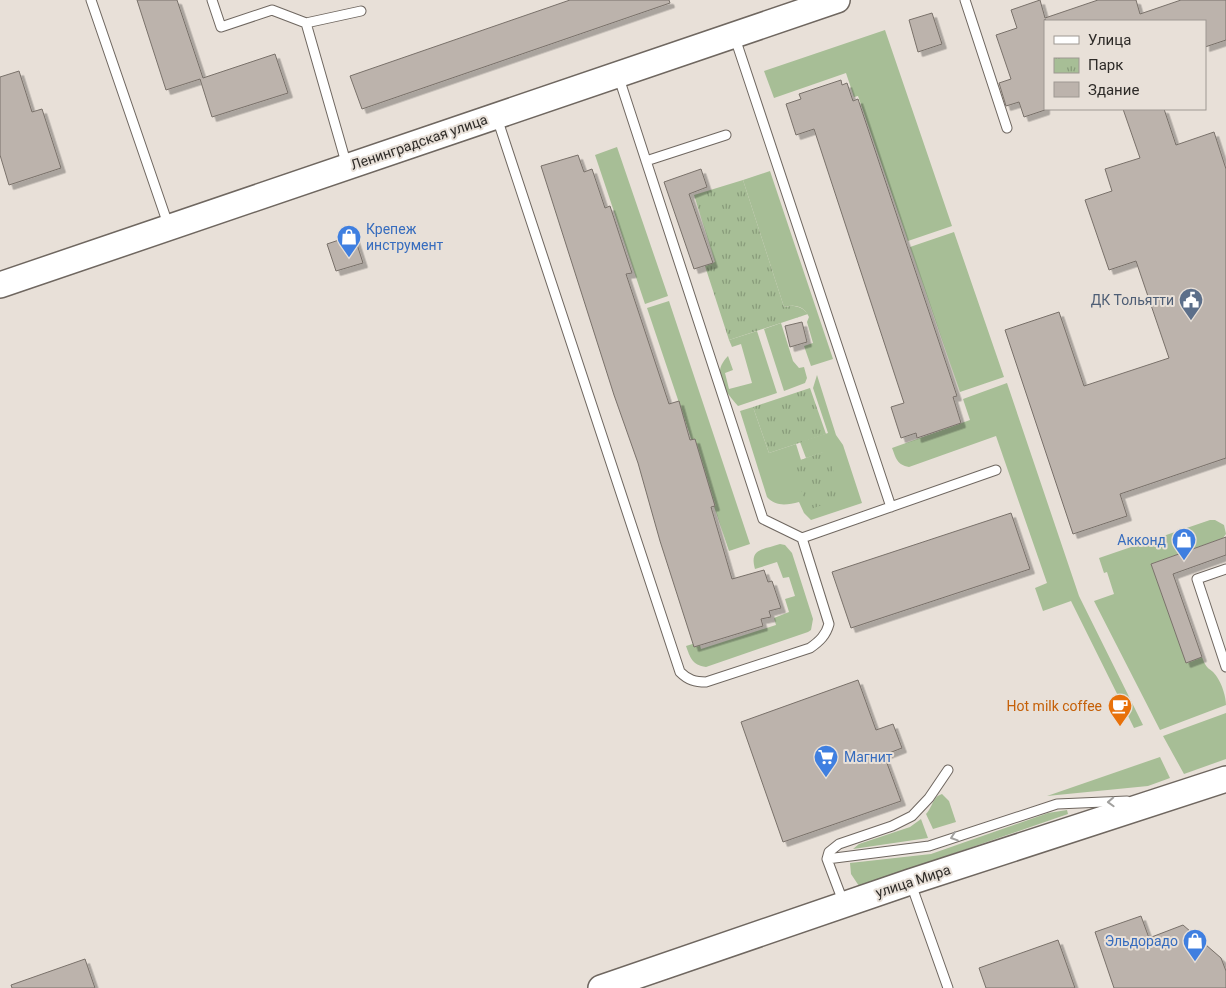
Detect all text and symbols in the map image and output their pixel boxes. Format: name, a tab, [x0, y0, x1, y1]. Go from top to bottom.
legend	[1044, 20, 1206, 110]
text: Улица	[1088, 31, 1131, 49]
text: Парк	[1088, 56, 1123, 74]
text: Здание	[1088, 81, 1139, 99]
street label: Ленинградская улица	[349, 111, 489, 173]
place label: Крепеж инструмент	[366, 221, 444, 253]
shop icon: Крепеж инструмент	[336, 224, 362, 258]
public building icon: ДК Тольятти	[1178, 287, 1204, 321]
place label: ДК Тольятти	[1091, 292, 1174, 308]
shop icon: Акконд	[1171, 527, 1197, 561]
place label: Акконд	[1117, 532, 1167, 548]
cafe icon: Hot milk coffee	[1107, 693, 1133, 727]
place label: Hot milk coffee	[1007, 698, 1102, 714]
supermarket icon: Магнит	[813, 744, 839, 778]
place label: Магнит	[844, 749, 893, 765]
one-way arrow	[1107, 796, 1115, 807]
one-way arrow	[951, 832, 959, 842]
street label: улица Мира	[874, 861, 952, 901]
shop icon: Эльдорадо	[1182, 928, 1208, 962]
place label: Эльдорадо	[1105, 933, 1178, 949]

